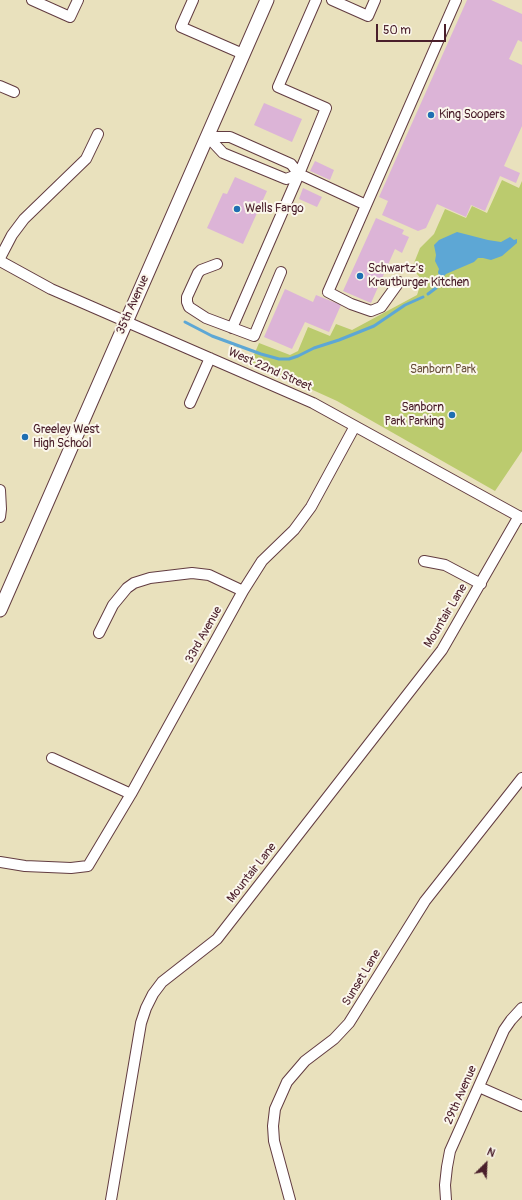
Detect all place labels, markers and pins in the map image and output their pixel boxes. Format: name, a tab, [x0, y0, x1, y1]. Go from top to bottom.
place label: King Soopers	[439, 108, 505, 122]
marker: King Soopers	[426, 110, 436, 120]
place label: Wells Fargo	[245, 202, 304, 216]
marker: Wells Fargo	[232, 204, 242, 214]
place label: Schwartz's Krautburger Kitchen	[368, 262, 469, 290]
marker: Schwartz's Krautburger Kitchen	[355, 271, 365, 281]
place label: Sanborn Park Parking	[385, 401, 444, 429]
marker: Sanborn Park Parking	[447, 410, 457, 420]
place label: Greeley West High School	[33, 423, 100, 451]
marker: Greeley West High School	[20, 432, 30, 442]

